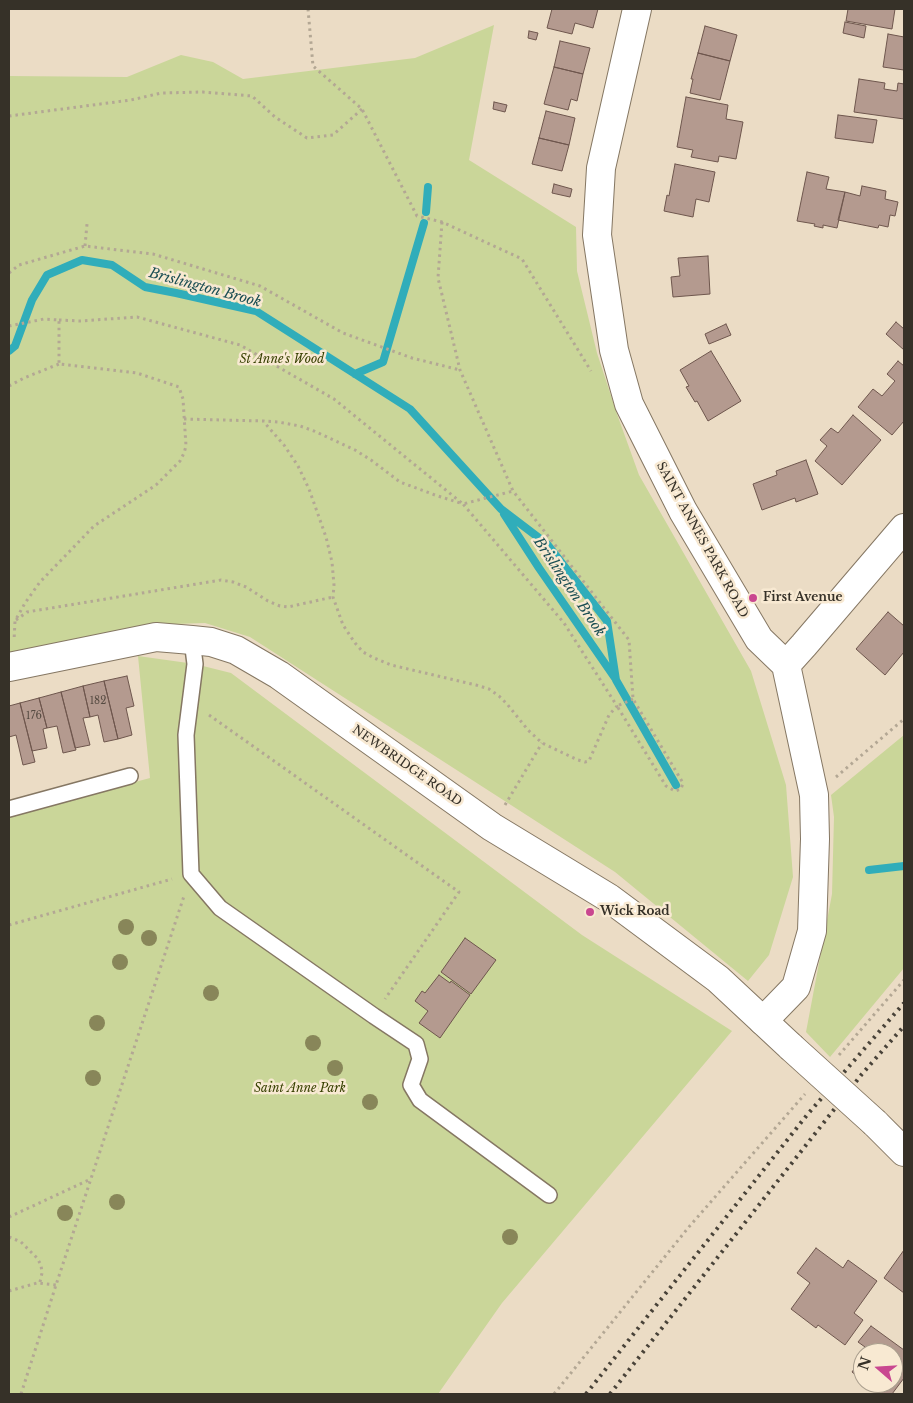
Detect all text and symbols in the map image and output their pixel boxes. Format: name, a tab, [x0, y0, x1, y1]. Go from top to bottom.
water label: Brislington Brook	[147, 265, 263, 311]
park label: St Anne's Wood	[240, 353, 324, 367]
street label: SAINT ANNES PARK ROAD	[653, 460, 751, 620]
water label: Brislington Brook	[530, 534, 608, 640]
place label: First Avenue	[763, 591, 842, 605]
marker: First Avenue	[747, 592, 759, 604]
house number: 182	[90, 695, 106, 707]
house number: 176	[26, 710, 42, 722]
street label: NEWBRIDGE ROAD	[349, 723, 465, 809]
place label: Wick Road	[600, 905, 670, 919]
marker: Wick Road	[584, 906, 596, 918]
park label: Saint Anne Park	[254, 1082, 346, 1096]
north arrow	[853, 1343, 903, 1393]
text: N	[854, 1354, 875, 1373]

